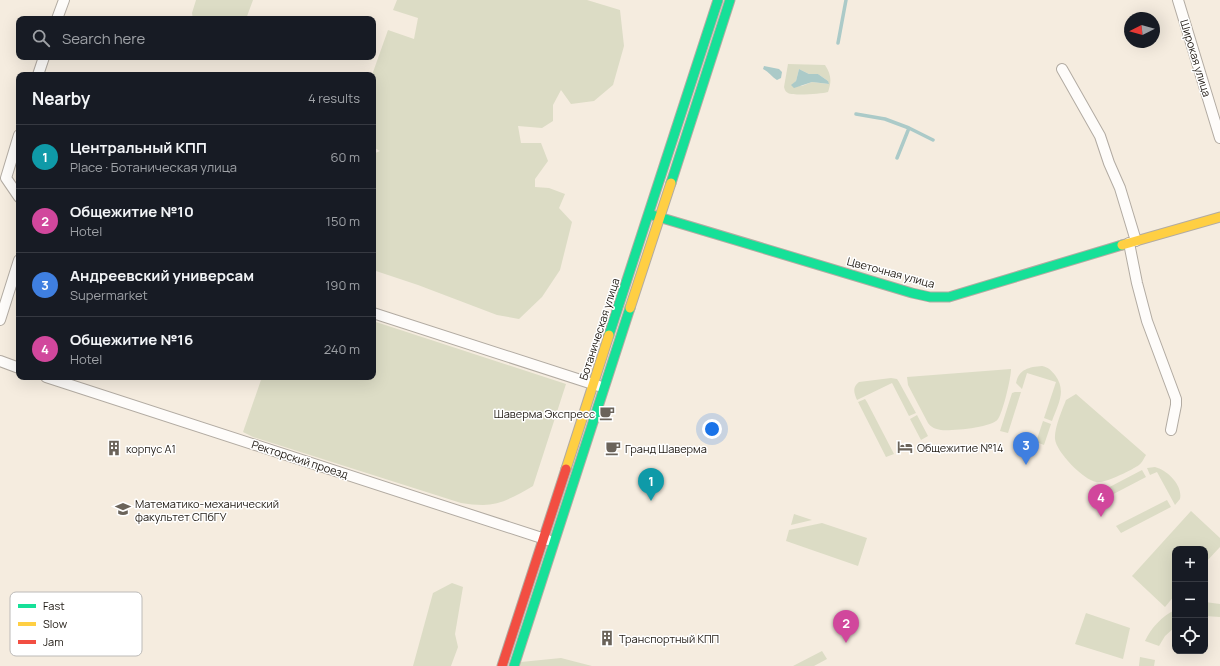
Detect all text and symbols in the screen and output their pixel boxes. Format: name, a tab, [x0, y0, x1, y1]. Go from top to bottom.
north arrow	[1124, 12, 1160, 48]
search box	[16, 16, 376, 60]
street label: Широкая улица	[1177, 17, 1215, 99]
icon: search	[30, 27, 52, 49]
text: Search here	[62, 28, 145, 49]
text: Nearby	[32, 87, 90, 110]
text: 4 results	[308, 89, 360, 107]
text: Центральный КПП	[70, 137, 207, 158]
text: 1	[42, 148, 48, 166]
text: 60 m	[330, 148, 360, 166]
text: Place · Ботаническая улица	[70, 158, 237, 176]
text: Общежитие №10	[70, 201, 194, 222]
text: 2	[41, 212, 49, 230]
text: 150 m	[326, 212, 360, 230]
text: Hotel	[70, 222, 102, 240]
street label: Цветочная улица	[846, 253, 936, 291]
text: Андреевский универсам	[70, 265, 254, 286]
text: 3	[41, 276, 49, 294]
text: 190 m	[325, 276, 360, 294]
street label: Ботаническая улица	[575, 276, 623, 382]
text: Supermarket	[70, 286, 148, 304]
text: Общежитие №16	[70, 329, 193, 350]
text: 4	[41, 340, 49, 358]
text: 240 m	[324, 340, 360, 358]
text: Hotel	[70, 350, 102, 368]
cafe icon: Шаверма Экспресс	[598, 404, 616, 422]
place label: Шаверма Экспресс	[494, 406, 595, 421]
your location	[702, 419, 722, 439]
pin: 3	[1013, 432, 1039, 465]
street label: Ректорский проезд	[250, 436, 351, 482]
hotel icon: Общежитие №14	[896, 438, 914, 456]
building icon: корпус А1	[105, 439, 123, 457]
cafe icon: Гранд Шаверма	[604, 439, 622, 457]
place label: Общежитие №14	[917, 440, 1003, 455]
place label: корпус А1	[126, 441, 176, 456]
place label: Гранд Шаверма	[625, 441, 707, 456]
pin: 1	[638, 468, 664, 501]
pin: 4	[1088, 484, 1114, 517]
place label: Математико-механический факультет СПбГУ	[135, 496, 279, 524]
school or university icon: Математико-механический факультет СПбГУ	[114, 500, 132, 518]
map controls	[1172, 546, 1208, 654]
button: +	[1172, 546, 1208, 582]
button: −	[1172, 582, 1208, 618]
legend	[10, 592, 142, 656]
text: Fast	[43, 598, 65, 613]
pin: 2	[833, 610, 859, 643]
text: Slow	[43, 616, 68, 631]
button: locate	[1172, 618, 1208, 654]
building icon: Транспортный КПП	[598, 629, 616, 647]
place label: Транспортный КПП	[619, 631, 719, 646]
text: Jam	[43, 634, 64, 649]

